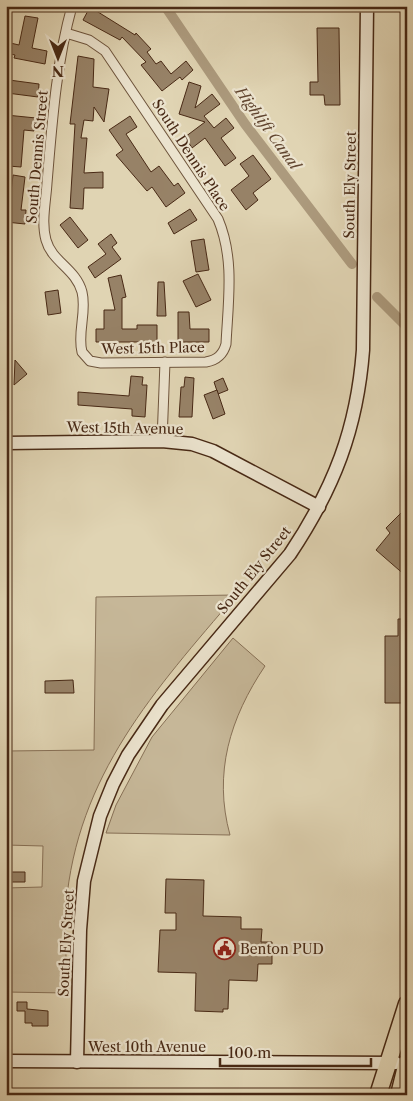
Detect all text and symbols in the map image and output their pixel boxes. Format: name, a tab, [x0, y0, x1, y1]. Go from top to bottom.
north arrow	[32, 32, 82, 82]
text: N	[52, 62, 64, 80]
water label: Highlift Canal	[231, 82, 306, 175]
street label: South Dennis Street	[22, 90, 52, 224]
street label: South Dennis Place	[148, 96, 234, 214]
street label: South Ely Street	[340, 131, 360, 239]
street label: West 15th Place	[100, 338, 205, 358]
street label: West 15th Avenue	[65, 418, 184, 438]
street label: South Ely Street	[213, 523, 295, 617]
street label: South Ely Street	[54, 889, 78, 997]
public building icon: Benton PUD	[212, 937, 236, 961]
place label: Benton PUD	[240, 940, 324, 958]
scale bar	[220, 1036, 372, 1068]
street label: West 10th Avenue	[87, 1038, 206, 1056]
text: 100 m	[228, 1043, 271, 1062]

